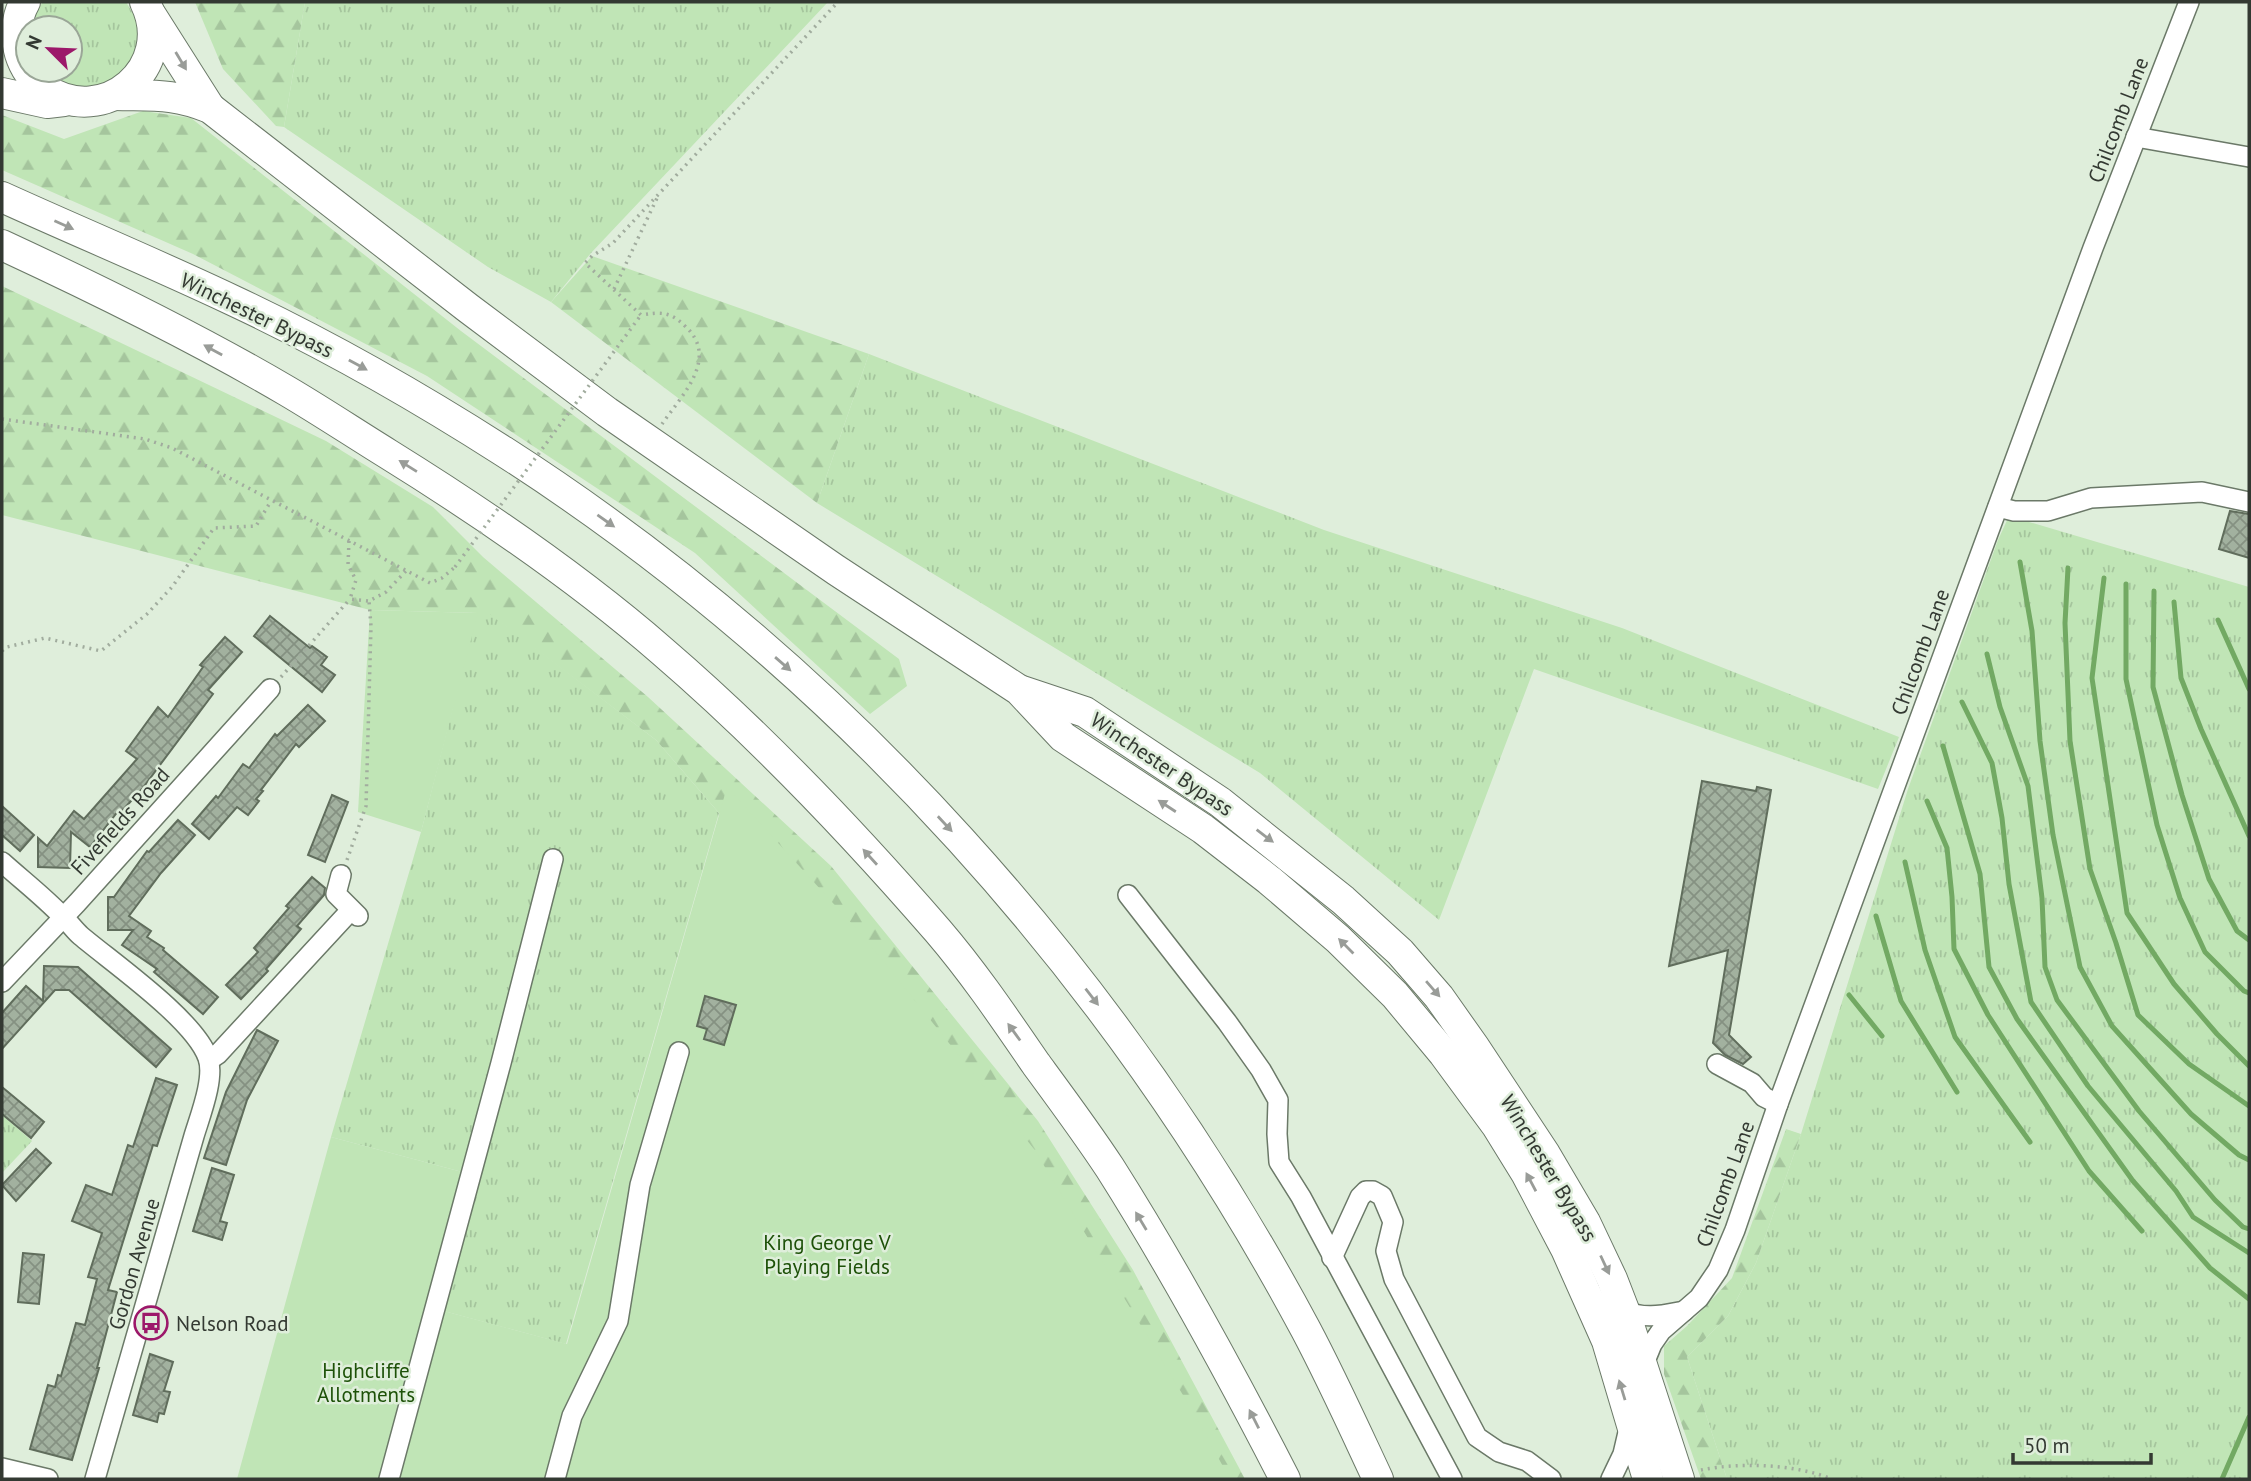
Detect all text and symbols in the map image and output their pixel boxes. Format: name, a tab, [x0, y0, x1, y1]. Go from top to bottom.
north arrow	[14, 14, 84, 84]
text: N	[20, 32, 47, 53]
one-way arrow	[174, 51, 187, 70]
street label: Chilcomb Lane	[2082, 53, 2154, 187]
one-way arrow	[54, 219, 74, 231]
street label: Winchester Bypass	[176, 266, 338, 364]
one-way arrow	[203, 344, 222, 356]
one-way arrow	[348, 359, 367, 371]
one-way arrow	[398, 460, 418, 473]
one-way arrow	[597, 514, 615, 528]
street label: Chilcomb Lane	[1885, 585, 1955, 719]
one-way arrow	[774, 656, 792, 672]
street label: Winchester Bypass	[1085, 706, 1239, 822]
street label: Fivefields Road	[65, 762, 175, 880]
one-way arrow	[1158, 800, 1177, 813]
one-way arrow	[937, 815, 954, 832]
one-way arrow	[1256, 829, 1274, 844]
one-way arrow	[862, 848, 878, 866]
one-way arrow	[1338, 939, 1355, 955]
one-way arrow	[1425, 981, 1440, 998]
one-way arrow	[1084, 988, 1099, 1006]
one-way arrow	[1007, 1023, 1021, 1041]
street label: Winchester Bypass	[1494, 1090, 1604, 1246]
street label: Chilcomb Lane	[1690, 1117, 1760, 1251]
one-way arrow	[1525, 1172, 1537, 1192]
street label: Gordon Avenue	[102, 1195, 166, 1333]
one-way arrow	[1135, 1211, 1148, 1230]
park label: King George V Playing Fields	[763, 1229, 891, 1280]
one-way arrow	[1599, 1255, 1611, 1275]
bus stop icon: Nelson Road	[132, 1304, 170, 1342]
place label: Nelson Road	[176, 1310, 289, 1337]
park label: Highcliffe Allotments	[317, 1357, 415, 1408]
one-way arrow	[1616, 1380, 1626, 1401]
one-way arrow	[1248, 1408, 1260, 1428]
scale bar	[2013, 1422, 2151, 1466]
text: 50 m	[2024, 1432, 2070, 1459]

